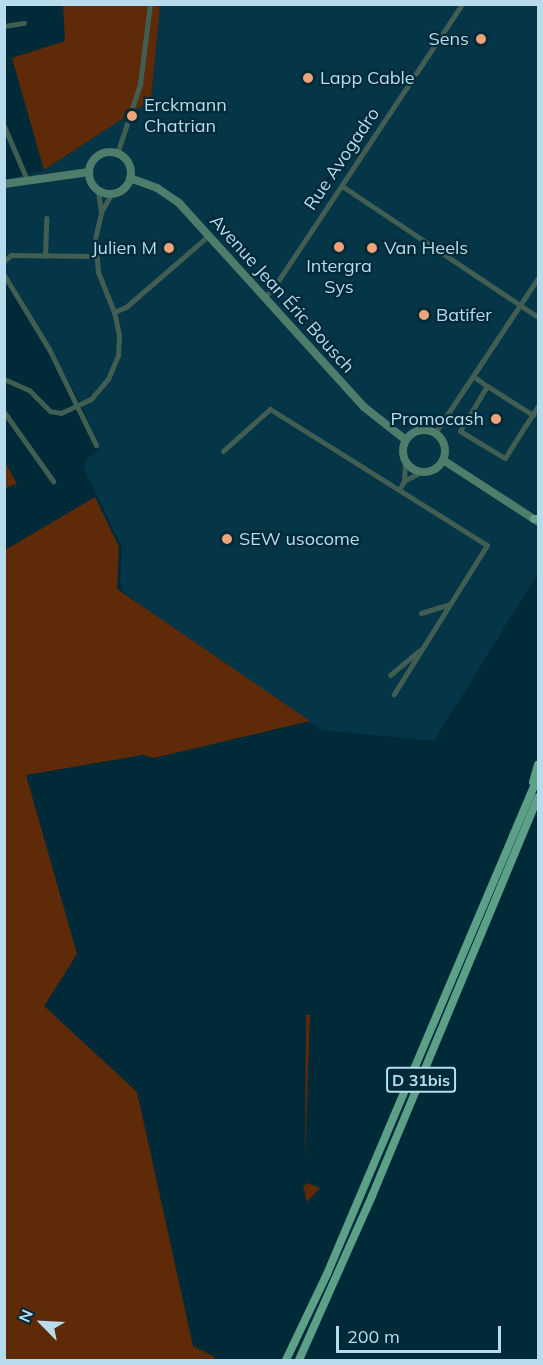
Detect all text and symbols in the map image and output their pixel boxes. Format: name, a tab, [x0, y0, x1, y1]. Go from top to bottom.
place label: Sens	[429, 28, 469, 50]
marker: Sens	[474, 32, 488, 46]
place label: Lapp Cable	[320, 67, 415, 89]
marker: Lapp Cable	[301, 71, 315, 85]
place label: Erckmann Chatrian	[144, 95, 227, 138]
street label: Rue Avogadro	[300, 104, 384, 214]
marker: Erckmann Chatrian	[125, 109, 139, 123]
street label: Avenue Jean Éric Bousch	[205, 210, 359, 378]
place label: Julien M	[92, 237, 157, 259]
place label: Van Heels	[384, 237, 468, 259]
marker: Intergra Sys	[332, 240, 346, 254]
marker: Julien M	[162, 241, 176, 255]
marker: Van Heels	[365, 241, 379, 255]
place label: Intergra Sys	[306, 256, 372, 298]
place label: Batifer	[436, 304, 492, 326]
marker: Batifer	[417, 308, 431, 322]
place label: Promocash	[391, 408, 484, 430]
marker: Promocash	[489, 412, 503, 426]
place label: SEW usocome	[239, 528, 360, 550]
marker: SEW usocome	[220, 532, 234, 546]
road number: D 31bis	[385, 1067, 457, 1093]
north arrow	[12, 1293, 72, 1353]
text: N	[14, 1306, 37, 1325]
scale bar	[339, 1314, 504, 1352]
text: 200 m	[347, 1325, 400, 1348]

